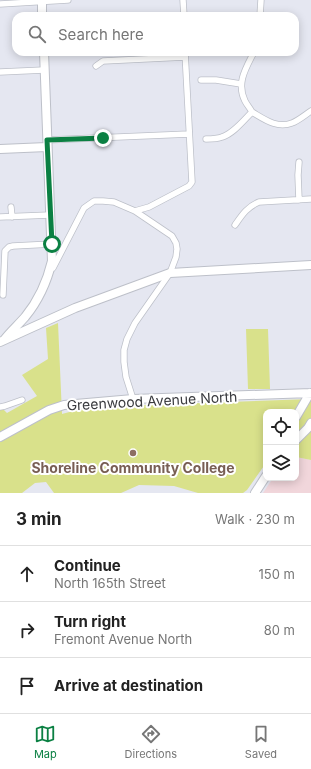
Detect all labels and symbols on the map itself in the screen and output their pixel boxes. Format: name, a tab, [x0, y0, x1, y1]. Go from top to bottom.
route end	[94, 129, 112, 147]
route start	[43, 235, 61, 253]
street label: Greenwood Avenue North	[66, 388, 238, 413]
marker: Shoreline Community College	[128, 448, 138, 458]
place label: Shoreline Community College	[31, 459, 235, 476]

